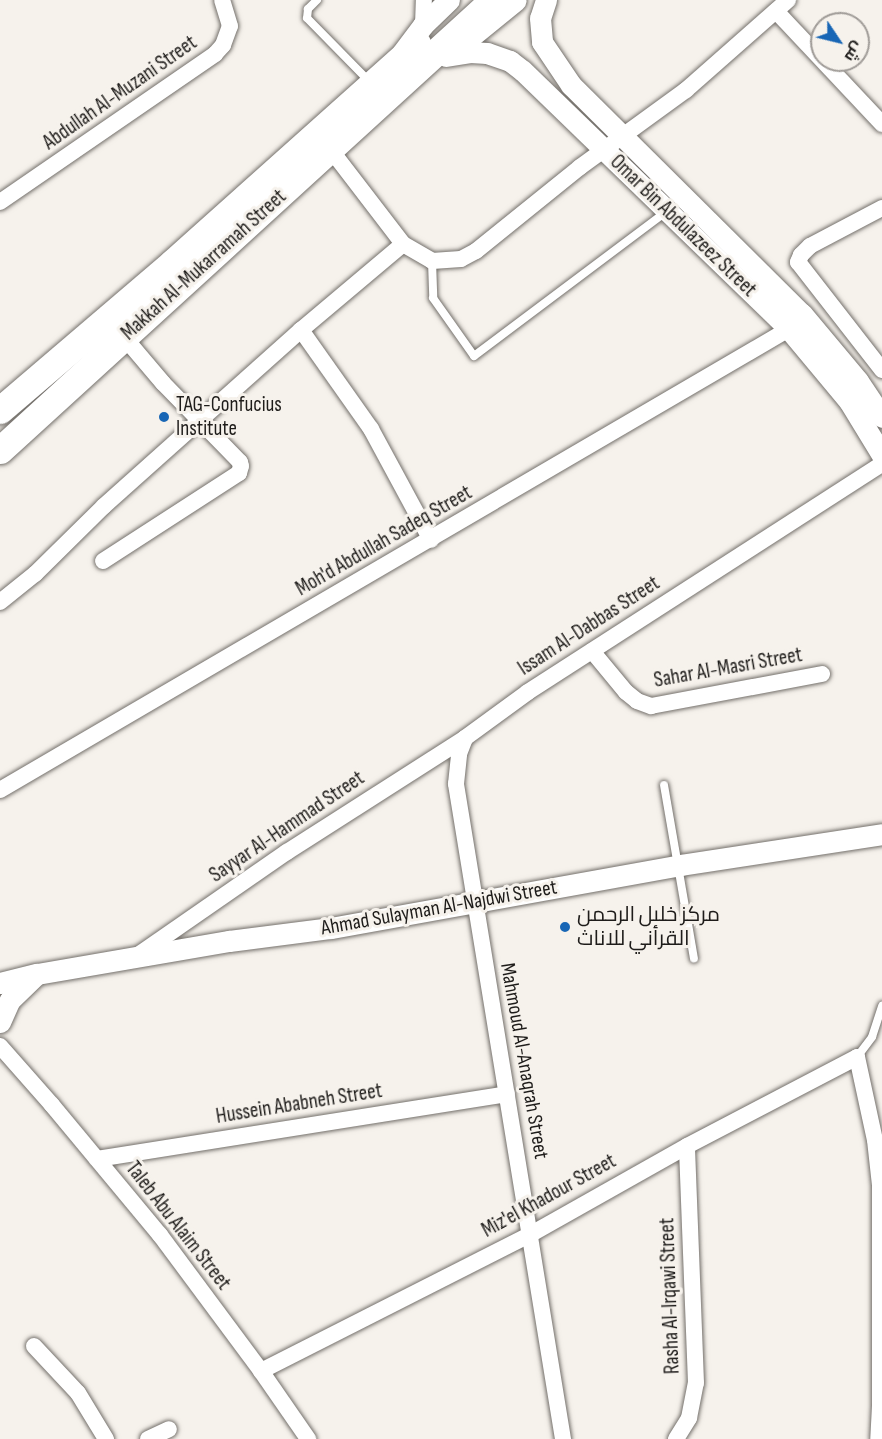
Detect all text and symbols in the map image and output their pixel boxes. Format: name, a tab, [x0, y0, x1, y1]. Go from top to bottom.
north arrow	[810, 12, 870, 72]
street label: Abdullah Al-Muzani Street	[38, 30, 202, 156]
text: ش	[840, 38, 867, 65]
street label: Omar Bin Abdulazeez Street	[605, 150, 761, 302]
street label: Makkah Al-Mukarramah Street	[116, 184, 292, 346]
place label: TAG-Confucius Institute	[176, 392, 282, 442]
marker: TAG-Confucius Institute	[157, 410, 171, 424]
street label: Moh'd Abdullah Sadeq Street	[291, 480, 477, 602]
street label: Issam Al-Dabbas Street	[513, 571, 665, 681]
street label: Sahar Al-Masri Street	[652, 643, 804, 693]
street label: Sayyar Al-Hammad Street	[205, 766, 369, 888]
street label: Ahmad Sulayman Al-Najdwi Street	[319, 875, 559, 941]
place label: مركز خليل الرحمن القرأني للاناث	[577, 902, 720, 952]
marker: مركز خليل الرحمن القرأني للاناث	[558, 920, 572, 934]
street label: Mahmoud Al-Anaqrah Street	[494, 961, 554, 1161]
street label: Hussein Ababneh Street	[214, 1078, 384, 1130]
street label: Miz'el Khadour Street	[478, 1149, 620, 1243]
street label: Taleb Abu Alaim Street	[120, 1157, 236, 1295]
street label: Rasha Al-Irqawi Street	[655, 1217, 685, 1375]

